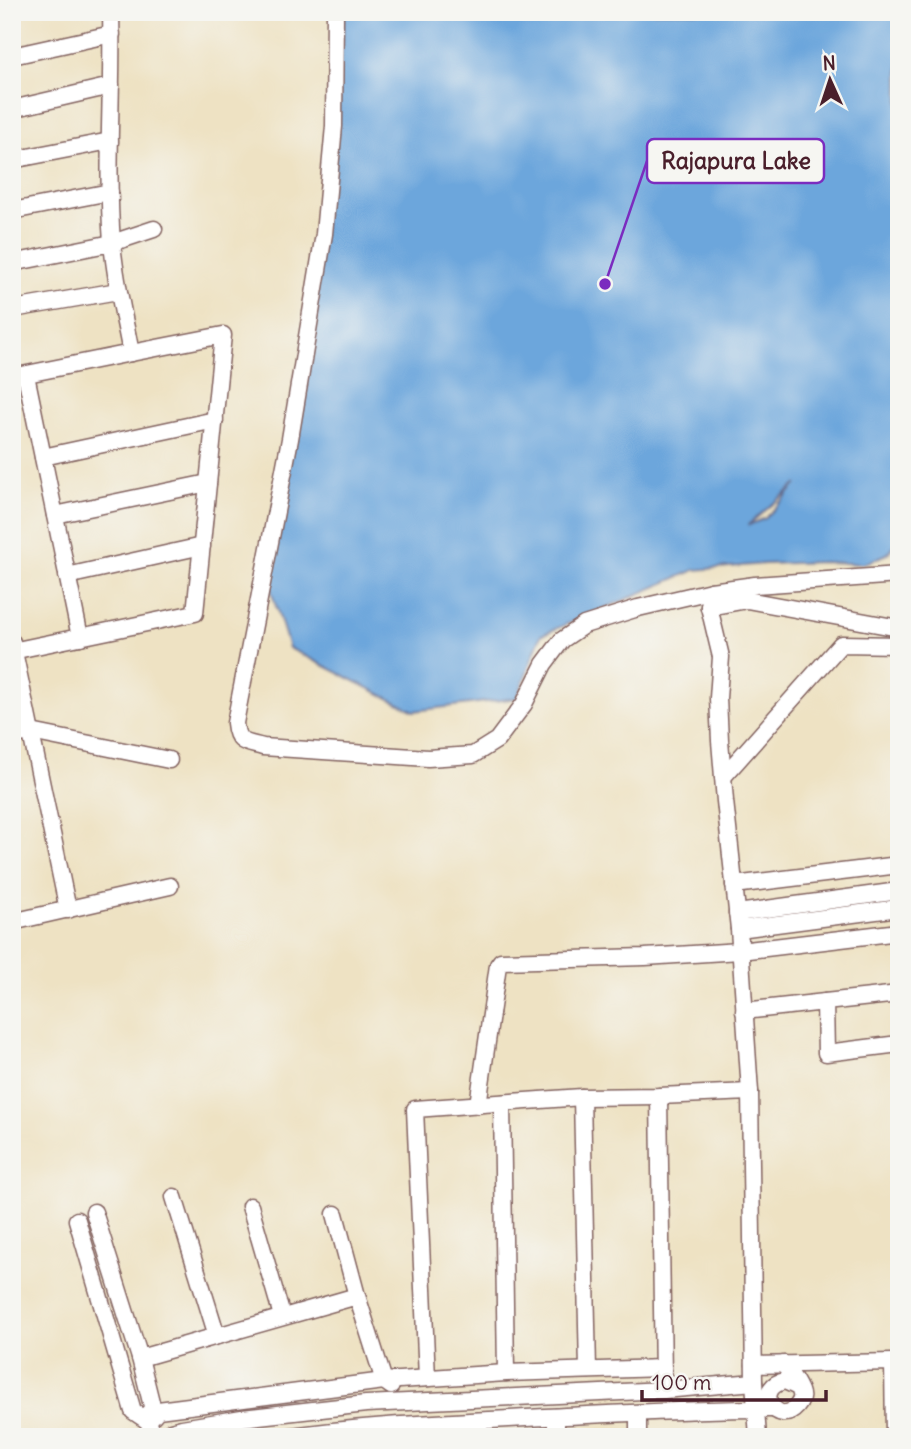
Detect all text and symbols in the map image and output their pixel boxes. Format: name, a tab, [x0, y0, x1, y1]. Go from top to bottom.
north arrow	[796, 46, 866, 116]
text: N	[822, 51, 836, 75]
callout: Rajapura Lake	[647, 139, 824, 183]
text: Rajapura Lake	[661, 146, 811, 175]
scale bar	[642, 1358, 825, 1402]
text: 100 m	[652, 1369, 711, 1396]

